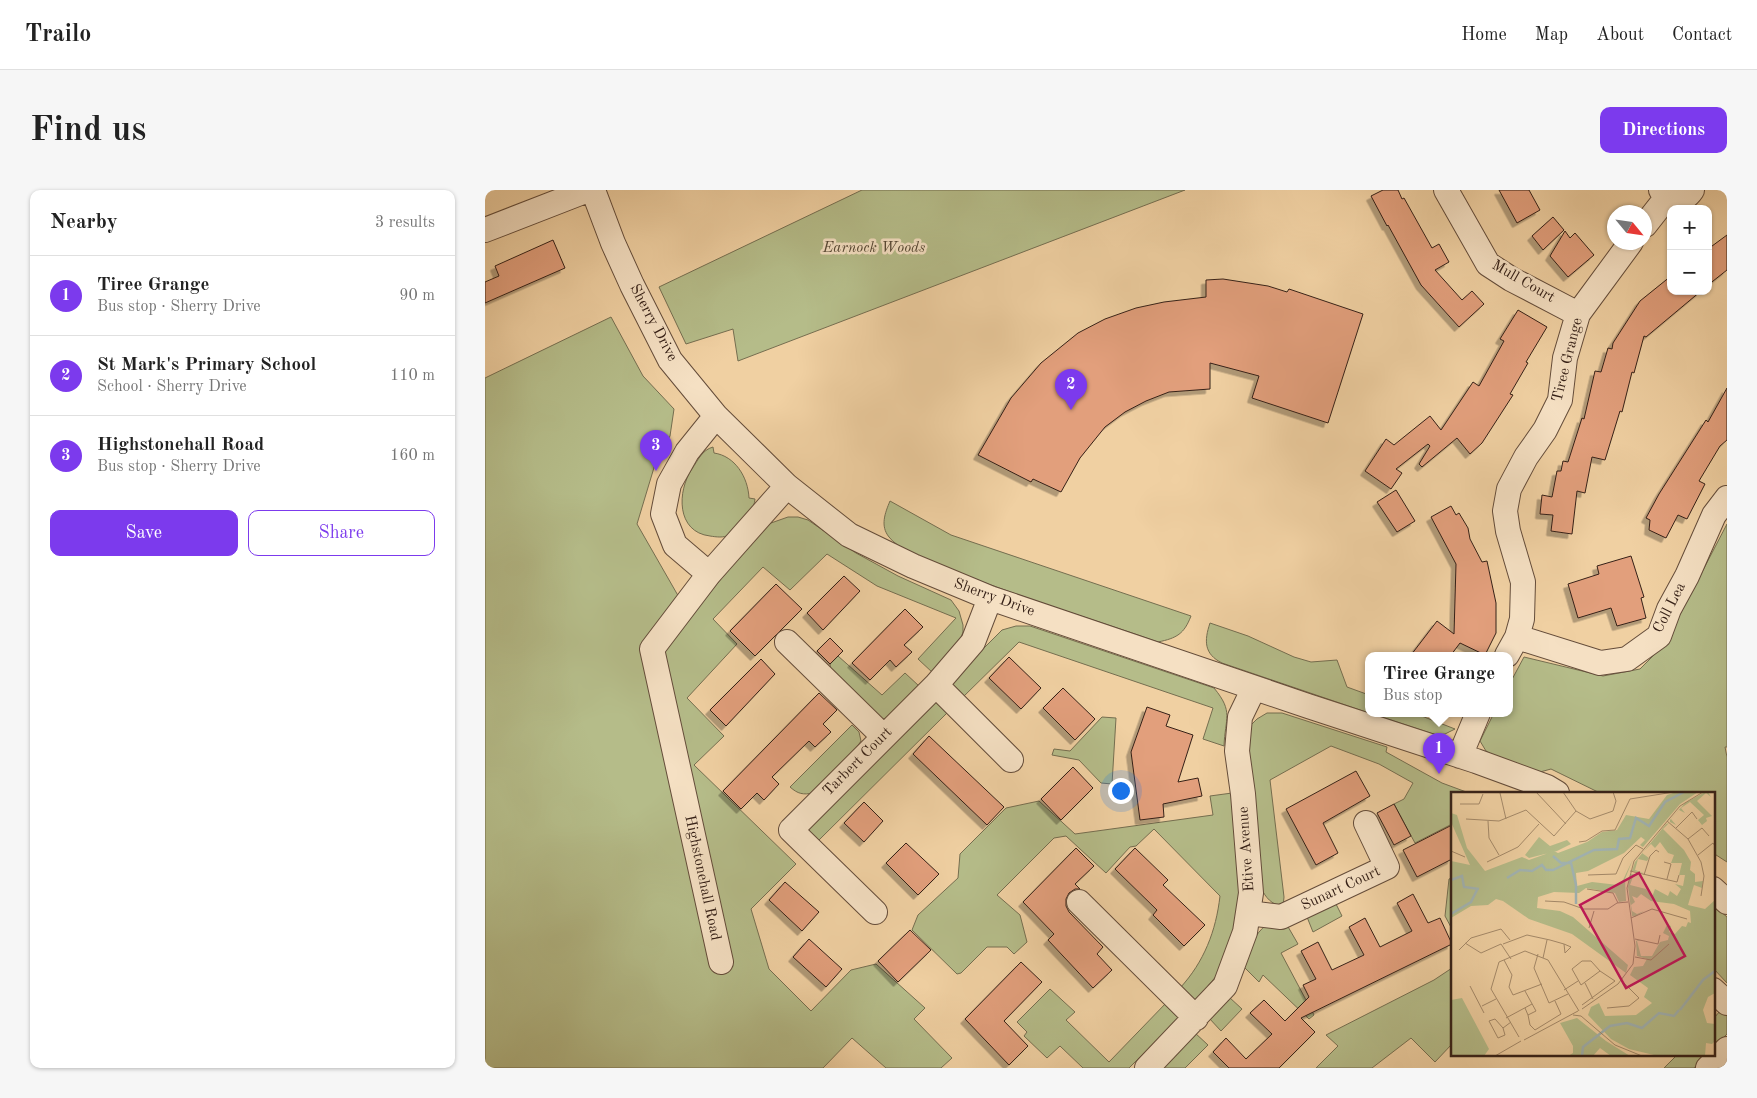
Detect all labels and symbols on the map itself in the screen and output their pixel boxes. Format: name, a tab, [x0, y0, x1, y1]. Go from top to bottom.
north arrow	[1607, 205, 1652, 250]
park label: Earnock Woods	[822, 241, 925, 256]
street label: Mull Court	[1489, 258, 1557, 306]
street label: Sherry Drive	[626, 282, 680, 364]
street label: Tiree Grange	[1550, 316, 1586, 404]
pin: 2	[1055, 369, 1087, 410]
pin: 3	[640, 430, 672, 471]
street label: Sherry Drive	[952, 576, 1037, 620]
street label: Coll Lea	[1651, 580, 1689, 636]
street label: Tarbert Court	[821, 725, 895, 799]
pin: 1	[1423, 733, 1455, 774]
your location	[1108, 778, 1134, 804]
inset map	[1451, 792, 1715, 1056]
street label: Etive Avenue	[1237, 806, 1257, 892]
street label: Highstonehall Road	[681, 814, 723, 942]
street label: Sunart Court	[1299, 864, 1383, 914]

